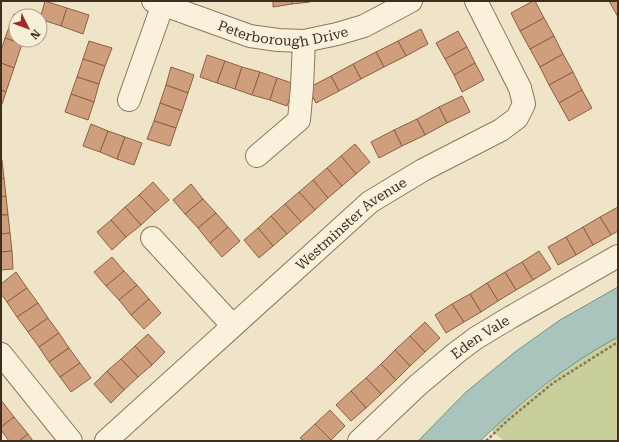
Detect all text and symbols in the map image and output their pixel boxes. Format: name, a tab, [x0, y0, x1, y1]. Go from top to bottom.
north arrow	[8, 8, 48, 48]
street label: Peterborough Drive	[216, 17, 350, 50]
text: N	[27, 27, 43, 42]
street label: Westminster Avenue	[292, 174, 410, 273]
street label: Eden Vale	[448, 312, 512, 362]

